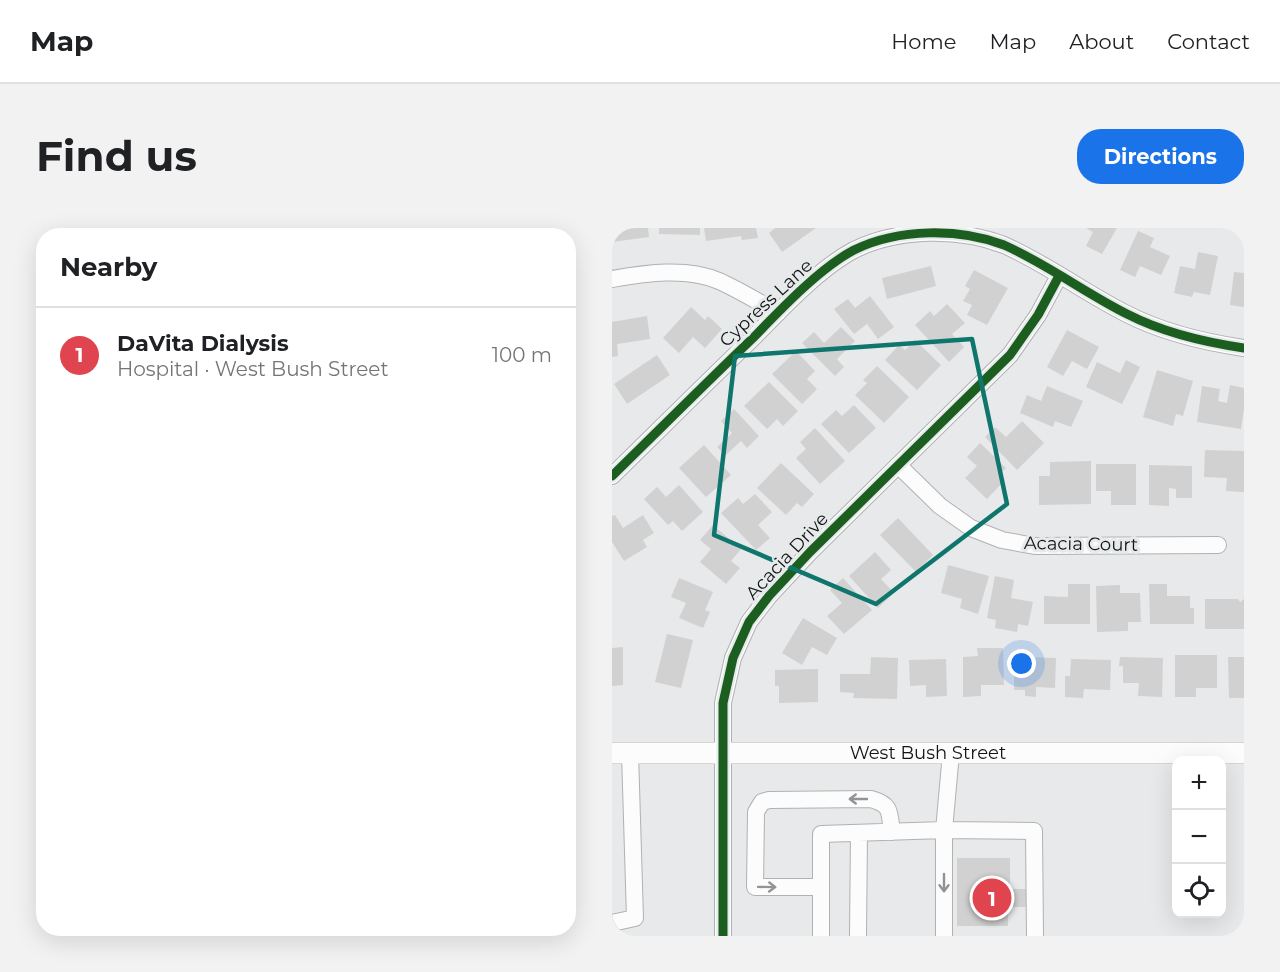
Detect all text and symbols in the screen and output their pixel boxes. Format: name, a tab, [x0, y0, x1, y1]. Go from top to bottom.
text: Map	[30, 24, 93, 58]
text: Home	[891, 29, 956, 54]
text: Map	[989, 29, 1036, 54]
text: About	[1069, 29, 1134, 54]
text: Contact	[1167, 29, 1250, 54]
button: Directions	[1077, 129, 1244, 184]
text: Find us	[36, 130, 197, 182]
text: Nearby	[60, 251, 157, 283]
street label: Cypress Lane	[715, 254, 817, 352]
text: DaVita Dialysis	[117, 330, 289, 357]
text: 1	[76, 343, 83, 367]
text: 100 m	[492, 343, 552, 367]
text: Hospital · West Bush Street	[117, 357, 389, 381]
street label: Acacia Drive	[741, 508, 833, 604]
street label: Acacia Court	[1024, 532, 1138, 556]
your location	[1007, 649, 1036, 678]
street label: West Bush Street	[850, 742, 1006, 764]
map controls	[1172, 756, 1226, 918]
button: +	[1172, 756, 1226, 810]
one-way arrow	[848, 793, 868, 805]
button: −	[1172, 810, 1226, 864]
button: locate	[1172, 864, 1226, 918]
one-way arrow	[938, 873, 950, 893]
pin: 1	[972, 876, 1012, 920]
one-way arrow	[757, 881, 777, 893]

